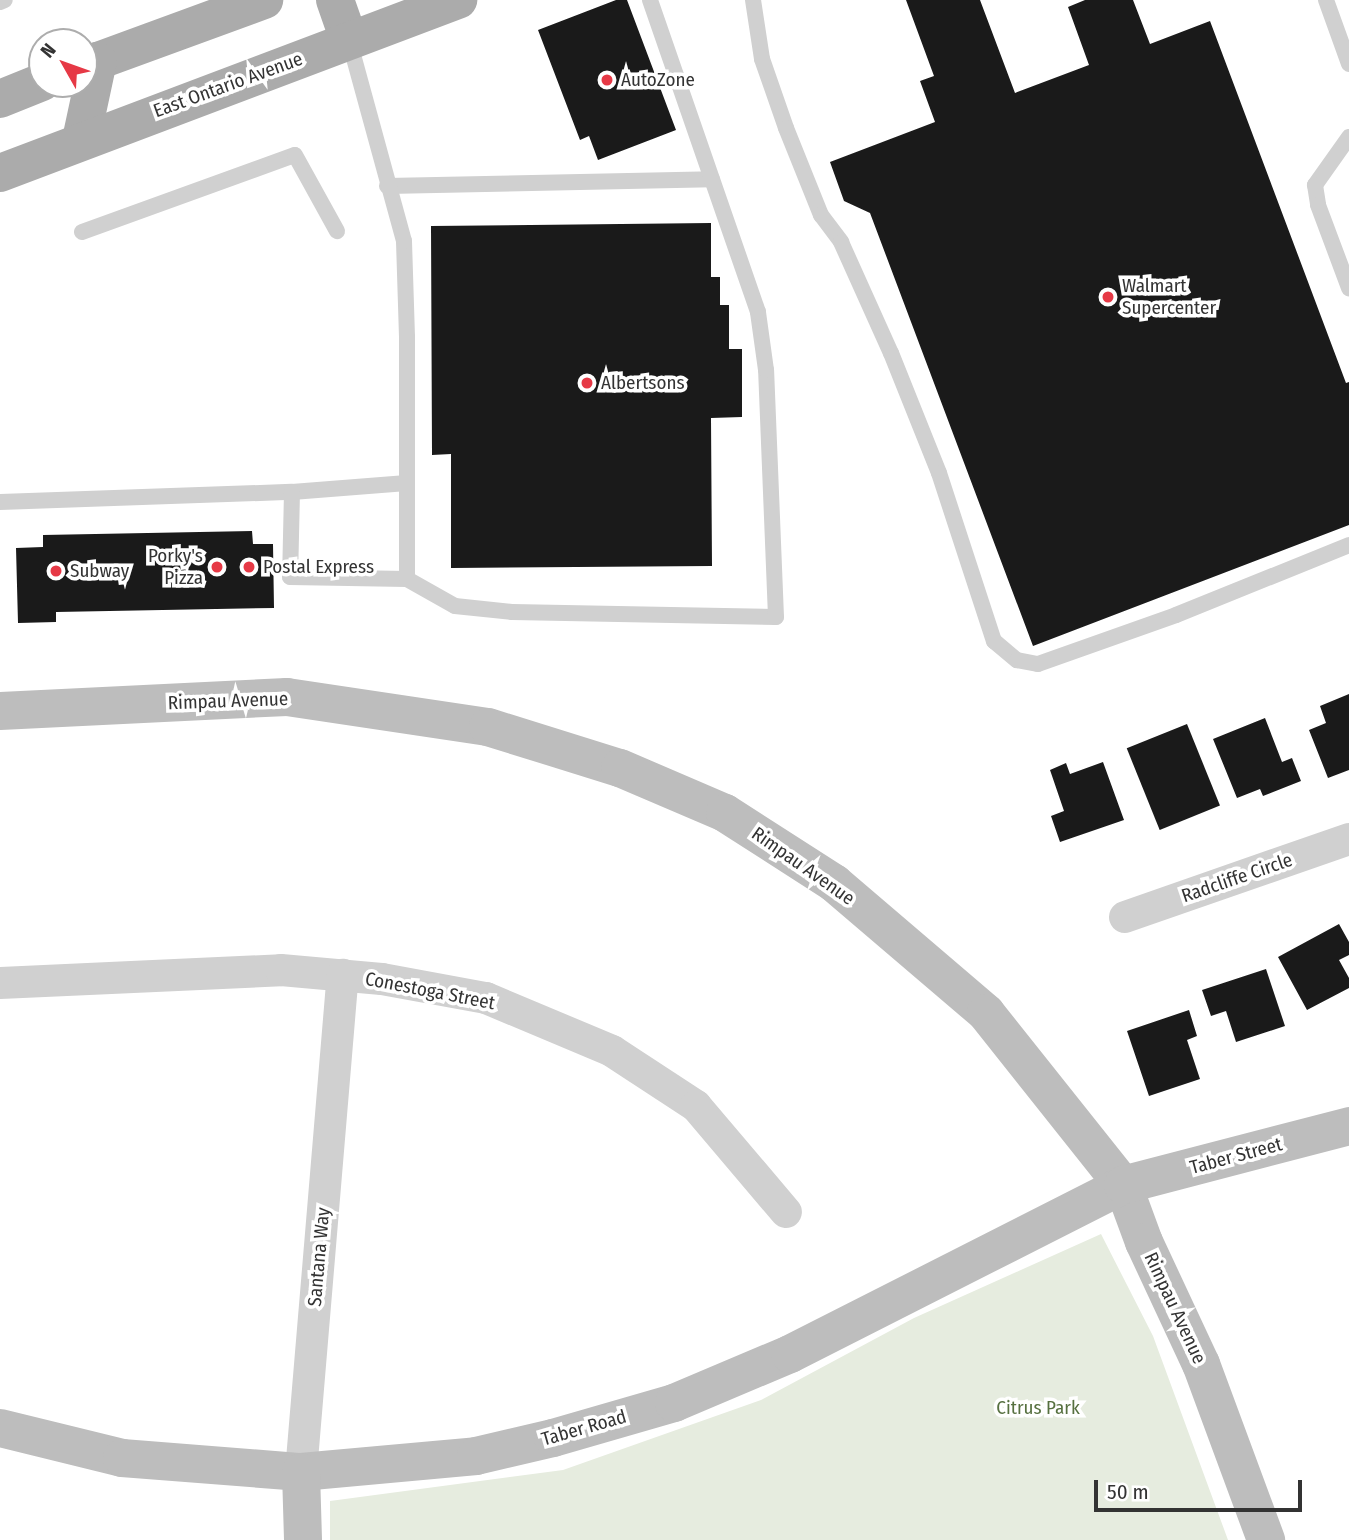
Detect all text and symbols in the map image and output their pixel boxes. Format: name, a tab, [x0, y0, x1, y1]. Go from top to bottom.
north arrow	[28, 28, 98, 98]
text: N	[36, 39, 61, 62]
street label: East Ontario Avenue	[150, 47, 306, 123]
place label: AutoZone	[621, 69, 695, 91]
marker: AutoZone	[599, 72, 615, 88]
place label: Walmart Supercenter	[1122, 275, 1216, 319]
marker: Walmart Supercenter	[1100, 289, 1116, 305]
place label: Albertsons	[601, 372, 685, 394]
marker: Albertsons	[579, 375, 595, 391]
place label: Porky's Pizza	[148, 545, 203, 589]
place label: Postal Express	[263, 556, 374, 578]
marker: Porky's Pizza	[209, 559, 225, 575]
marker: Postal Express	[241, 559, 257, 575]
place label: Subway	[70, 560, 129, 582]
marker: Subway	[48, 563, 64, 579]
street label: Rimpau Avenue	[167, 688, 289, 714]
street label: Rimpau Avenue	[747, 822, 859, 910]
street label: Radcliffe Circle	[1179, 848, 1295, 908]
street label: Conestoga Street	[363, 967, 497, 1015]
street label: Taber Street	[1187, 1133, 1285, 1179]
street label: Santana Way	[303, 1207, 335, 1307]
street label: Rimpau Avenue	[1139, 1249, 1211, 1367]
park label: Citrus Park	[996, 1397, 1080, 1419]
street label: Taber Road	[539, 1405, 629, 1451]
scale bar	[1097, 1466, 1305, 1510]
text: 50 m	[1107, 1479, 1149, 1505]

